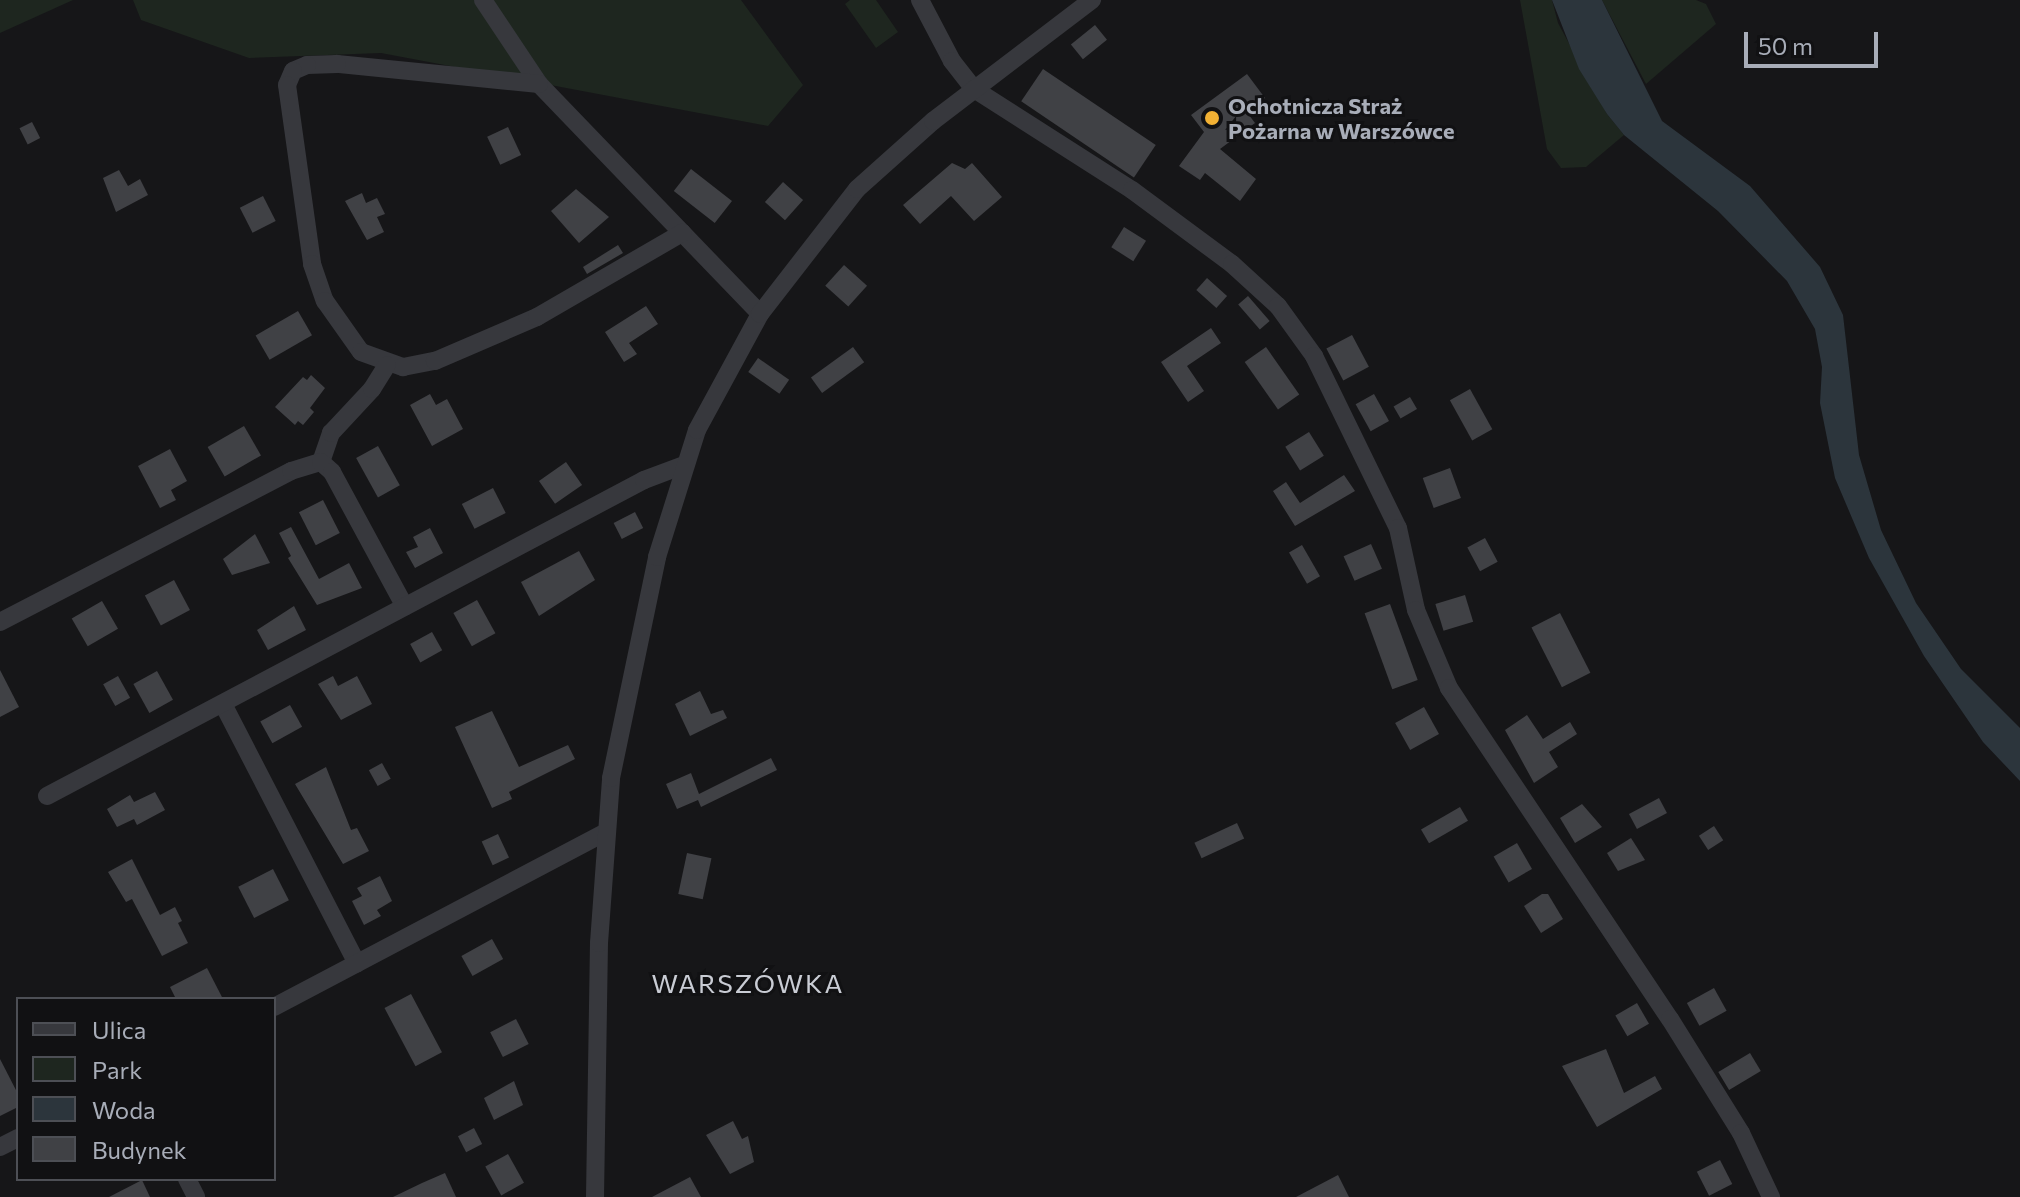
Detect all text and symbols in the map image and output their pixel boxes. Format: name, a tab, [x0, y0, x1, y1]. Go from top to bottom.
scale bar	[1748, 16, 1882, 66]
text: 50 m	[1758, 31, 1813, 60]
place label: Ochotnicza Straż Pożarna w Warszówce	[1228, 92, 1454, 144]
marker: Ochotnicza Straż Pożarna w Warszówce	[1203, 109, 1221, 127]
district label: WARSZÓWKA	[652, 967, 844, 999]
legend	[16, 997, 276, 1181]
text: Ulica	[92, 1015, 146, 1044]
text: Park	[92, 1055, 142, 1084]
text: Woda	[92, 1095, 156, 1124]
text: Budynek	[92, 1135, 187, 1164]

